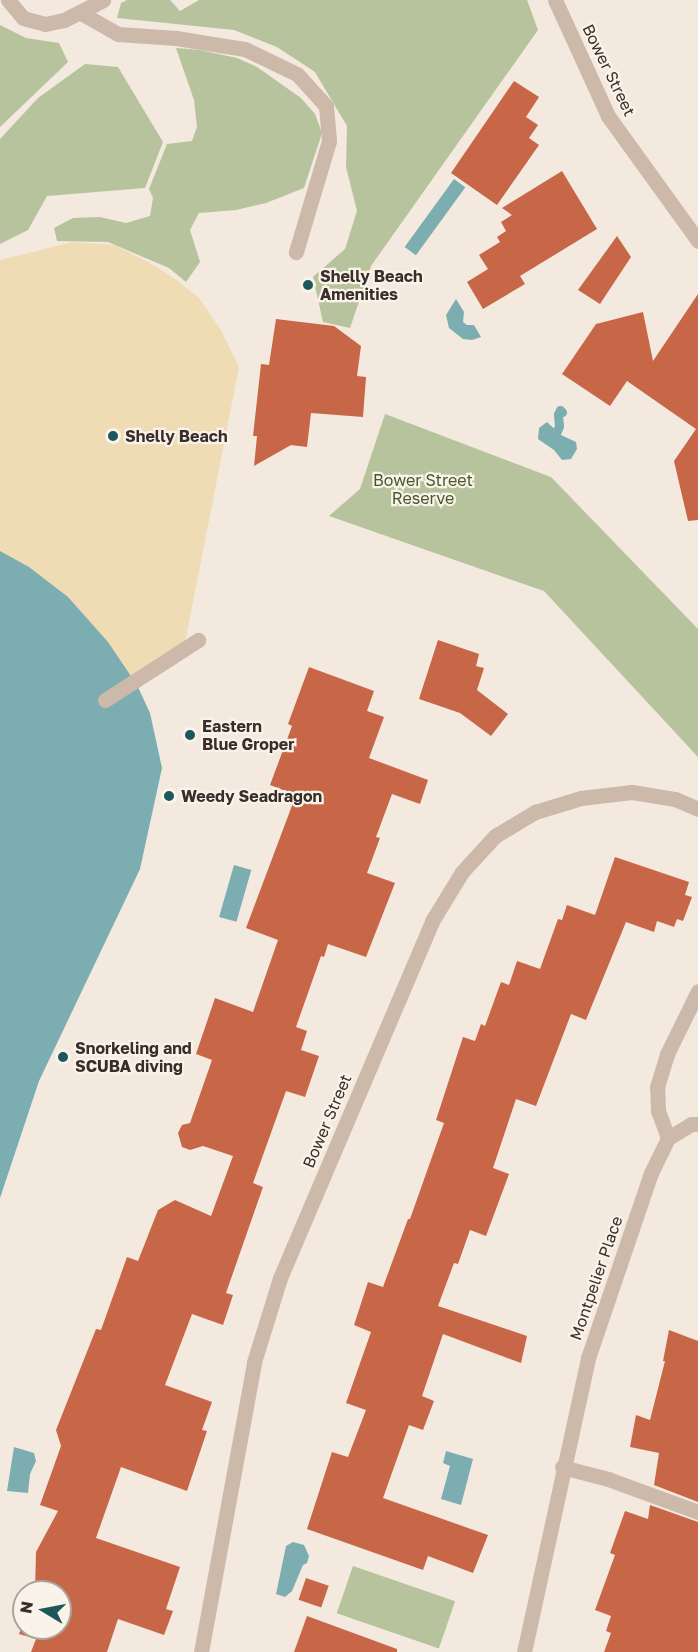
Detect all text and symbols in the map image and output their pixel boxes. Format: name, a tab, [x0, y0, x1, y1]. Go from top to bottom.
street label: Bower Street	[578, 21, 640, 119]
place label: Shelly Beach Amenities	[320, 266, 423, 304]
marker: Shelly Beach Amenities	[301, 278, 315, 292]
place label: Shelly Beach	[125, 426, 228, 446]
marker: Shelly Beach	[106, 429, 120, 443]
park label: Bower Street Reserve	[373, 470, 473, 508]
place label: Eastern Blue Groper	[202, 716, 294, 754]
marker: Eastern Blue Groper	[183, 728, 197, 742]
place label: Weedy Seadragon	[181, 786, 322, 806]
marker: Weedy Seadragon	[162, 789, 176, 803]
place label: Snorkeling and SCUBA diving	[75, 1038, 192, 1076]
marker: Snorkeling and SCUBA diving	[56, 1050, 70, 1064]
street label: Bower Street	[299, 1071, 355, 1171]
street label: Montpelier Place	[566, 1213, 626, 1343]
north arrow	[12, 1580, 72, 1640]
text: N	[15, 1599, 37, 1615]

